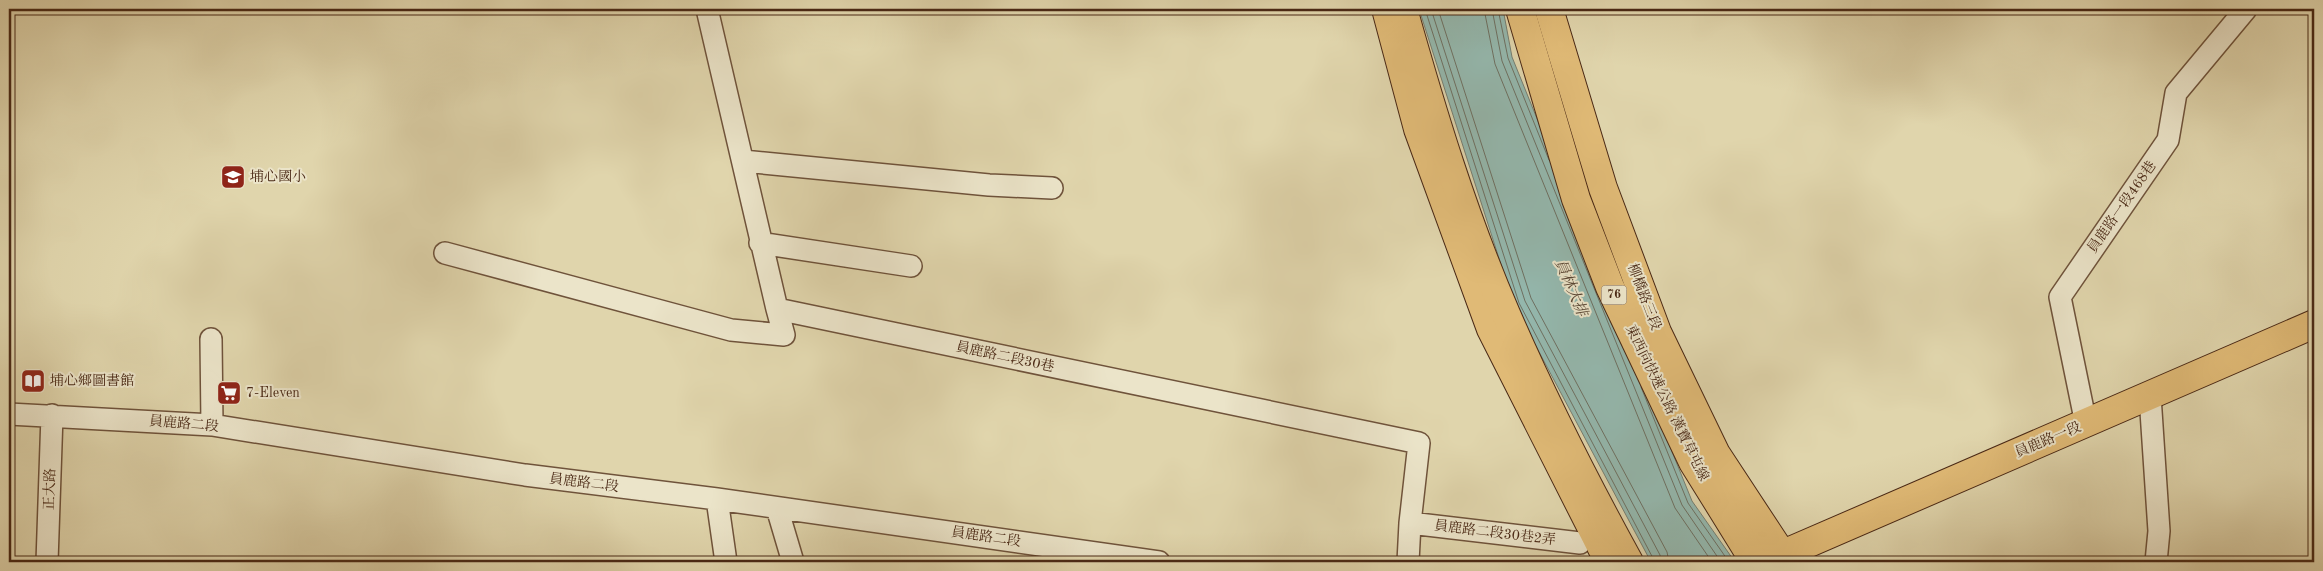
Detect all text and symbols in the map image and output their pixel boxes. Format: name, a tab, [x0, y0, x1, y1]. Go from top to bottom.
street label: 員鹿路一段468巷	[2084, 158, 2159, 255]
school or university icon: 埔心國小	[220, 164, 246, 190]
place label: 埔心國小	[250, 169, 306, 184]
water label: 員林大排	[1551, 257, 1591, 320]
street label: 柳橋路三段	[1625, 261, 1664, 332]
road number: 76	[1602, 286, 1626, 304]
street label: 東西向快速公路 漢寶草屯線	[1623, 322, 1712, 483]
street label: 員鹿路二段30巷	[955, 339, 1056, 374]
library icon: 埔心鄉圖書館	[20, 368, 46, 394]
place label: 埔心鄉圖書館	[50, 373, 134, 388]
supermarket icon: 7-Eleven	[216, 380, 242, 406]
place label: 7-Eleven	[246, 386, 300, 400]
street label: 員鹿路二段	[149, 413, 220, 434]
street label: 員鹿路一段	[2013, 419, 2083, 460]
street label: 正大路	[41, 468, 58, 510]
street label: 員鹿路二段	[548, 471, 620, 494]
street label: 員鹿路二段30巷2弄	[1433, 518, 1557, 547]
street label: 員鹿路二段	[950, 524, 1022, 549]

